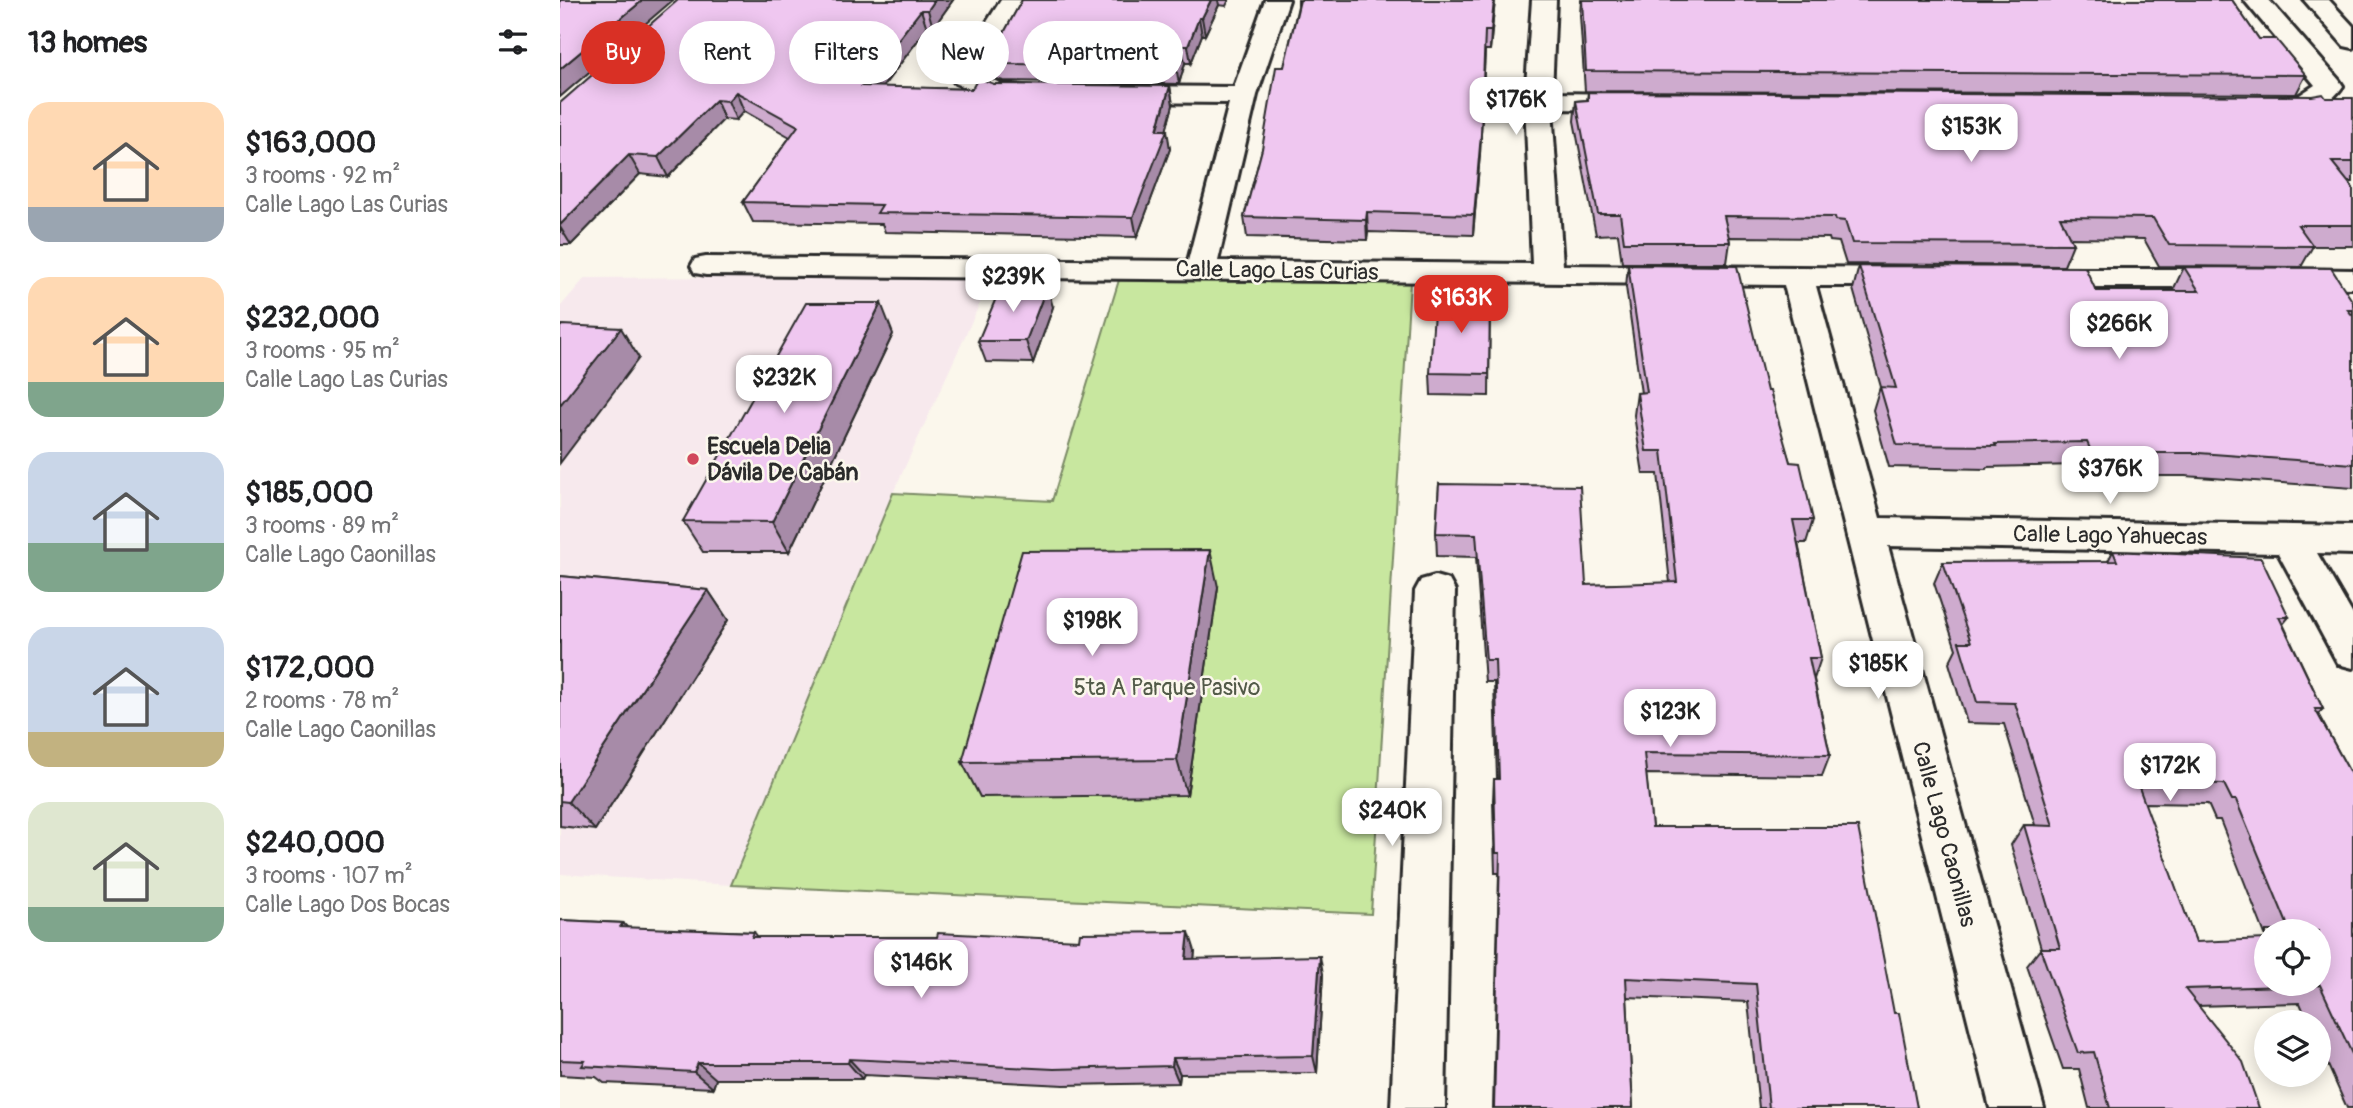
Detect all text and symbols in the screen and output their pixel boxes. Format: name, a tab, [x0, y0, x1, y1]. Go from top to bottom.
chip: Buy	[581, 21, 665, 84]
chip: Rent	[679, 21, 775, 84]
chip: Filters	[789, 21, 902, 84]
chip: New	[916, 21, 1009, 84]
chip: Apartment	[1023, 21, 1183, 84]
icon: filters	[494, 23, 532, 61]
text: 13 homes	[28, 24, 147, 61]
pin: $176K	[1467, 78, 1565, 137]
text: $176K	[1486, 85, 1546, 114]
pin: $153K	[1922, 104, 2020, 164]
text: $153K	[1941, 112, 2001, 141]
text: $163,000	[245, 124, 376, 161]
icon: home	[84, 130, 168, 214]
text: 3 rooms · 92 m²	[245, 161, 400, 190]
text: Calle Lago Las Curias	[245, 190, 448, 219]
pin: $239K	[964, 254, 1062, 314]
street label: Calle Lago Las Curias	[1175, 254, 1379, 287]
text: $239K	[981, 262, 1045, 291]
pin: $163K	[1412, 276, 1510, 335]
text: $163K	[1430, 283, 1492, 312]
text: $232,000	[245, 299, 380, 336]
pin: $266K	[2070, 302, 2168, 361]
icon: home	[84, 305, 168, 389]
text: $266K	[2086, 309, 2152, 338]
text: 3 rooms · 95 m²	[245, 336, 400, 365]
pin: $232K	[735, 356, 833, 415]
text: $232K	[752, 363, 816, 392]
text: Calle Lago Las Curias	[245, 365, 448, 394]
place label: Escuela Delia Dávila De Cabán	[707, 432, 858, 487]
pin: $376K	[2061, 447, 2159, 506]
marker: Escuela Delia Dávila De Cabán	[685, 451, 701, 467]
text: $376K	[2078, 454, 2142, 483]
text: $185,000	[245, 474, 373, 511]
icon: home	[84, 480, 168, 564]
text: 3 rooms · 89 m²	[245, 511, 399, 540]
street label: Calle Lago Yahuecas	[2013, 519, 2207, 552]
text: Calle Lago Caonillas	[245, 540, 436, 569]
pin: $198K	[1043, 598, 1141, 658]
text: $198K	[1063, 606, 1121, 635]
pin: $185K	[1829, 642, 1927, 701]
text: $172,000	[245, 649, 375, 686]
text: $185K	[1848, 649, 1908, 678]
icon: home	[84, 655, 168, 739]
park label: 5ta A Parque Pasivo	[1074, 673, 1260, 702]
text: 2 rooms · 78 m²	[245, 686, 399, 715]
pin: $123K	[1621, 690, 1719, 749]
text: $123K	[1640, 697, 1700, 726]
text: Calle Lago Caonillas	[245, 715, 436, 744]
street label: Calle Lago Caonillas	[1906, 738, 1983, 930]
pin: $172K	[2121, 744, 2219, 803]
text: $172K	[2140, 751, 2200, 780]
pin: $240K	[1343, 788, 1441, 848]
text: $240K	[1358, 796, 1426, 825]
text: $240,000	[245, 824, 385, 861]
icon: home	[84, 830, 168, 914]
text: 3 rooms · 107 m²	[245, 861, 413, 890]
text: Calle Lago Dos Bocas	[245, 890, 450, 919]
map controls	[2254, 919, 2331, 1087]
button: locate	[2254, 919, 2331, 996]
pin: $146K	[872, 940, 970, 1000]
text: $146K	[890, 948, 952, 977]
button: layers	[2254, 1010, 2331, 1087]

